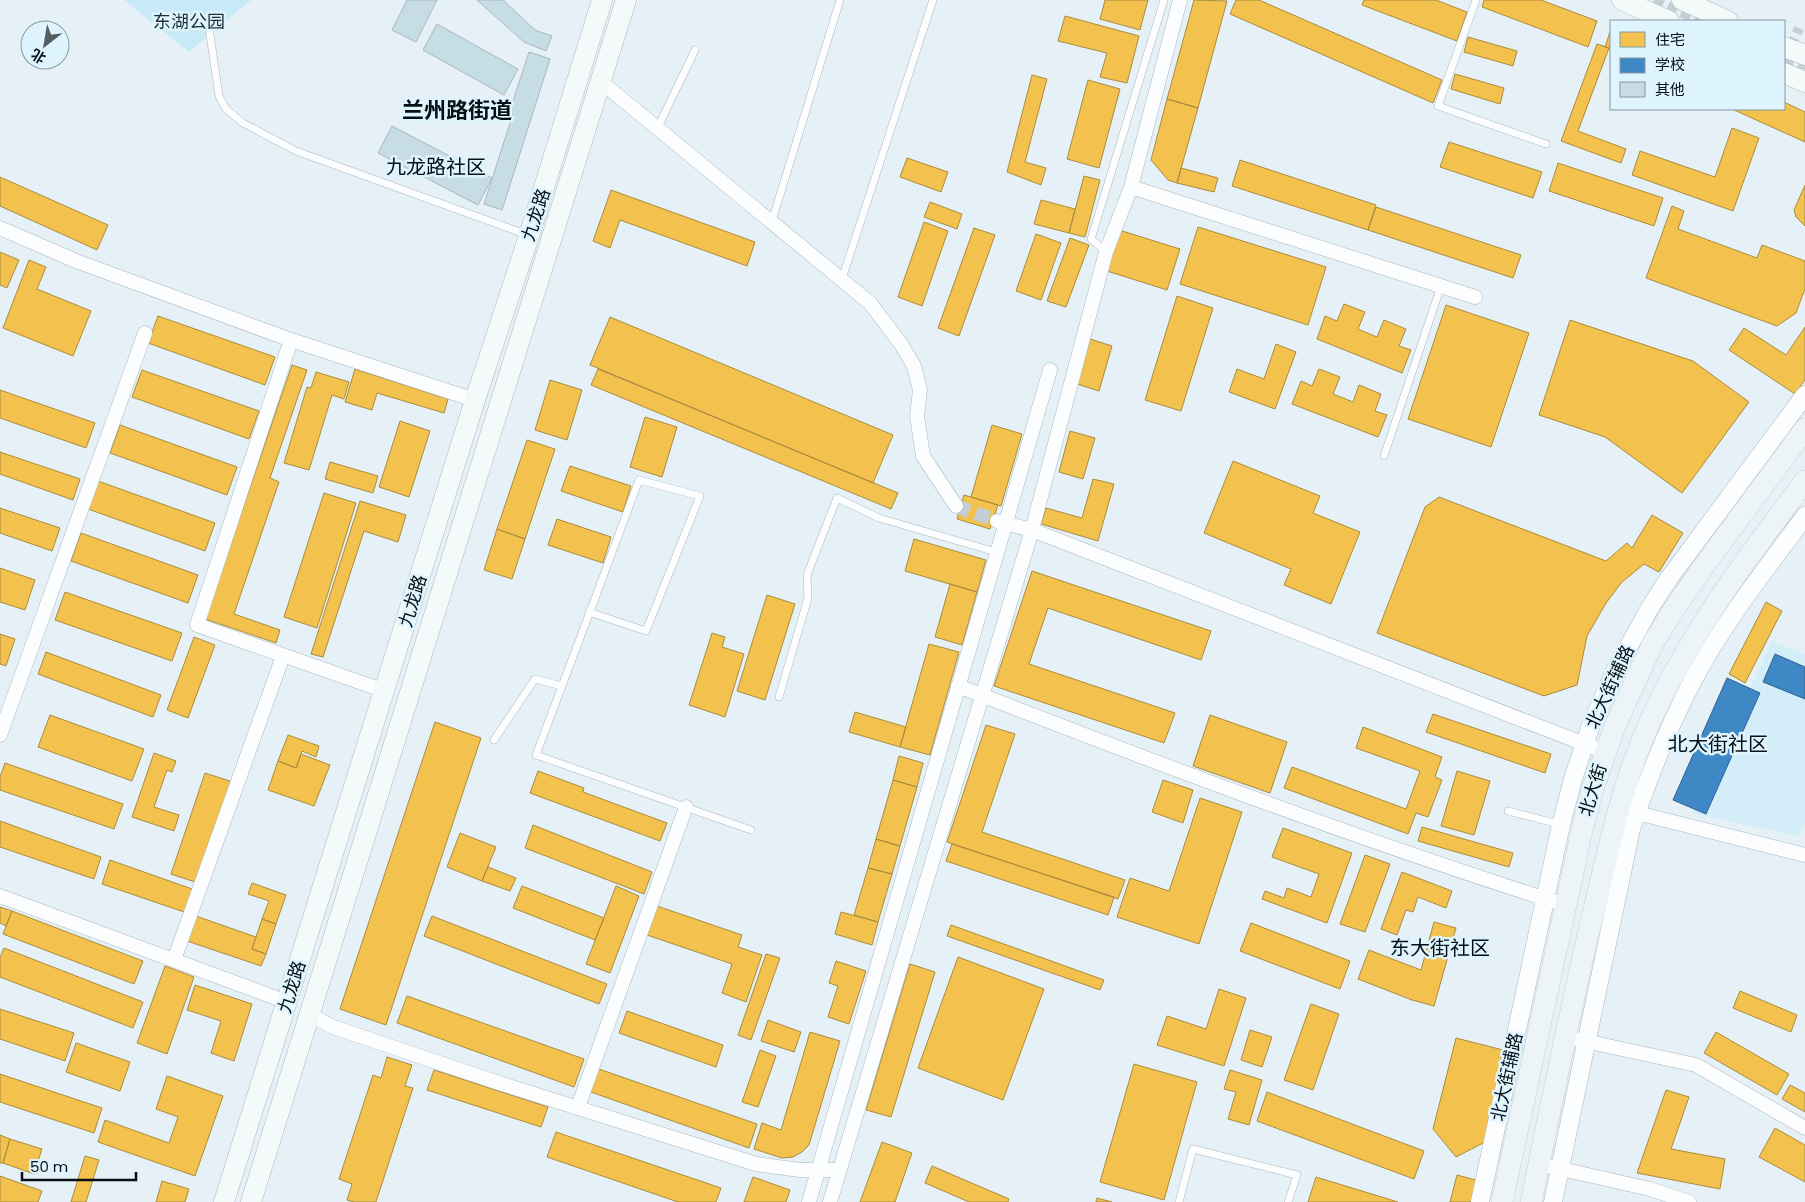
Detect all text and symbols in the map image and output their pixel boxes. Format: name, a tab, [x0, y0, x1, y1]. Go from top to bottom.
park label: 东湖公园	[153, 9, 225, 34]
north arrow	[20, 20, 70, 70]
legend	[1610, 20, 1785, 110]
text: 住宅	[1655, 29, 1685, 50]
text: 北	[27, 44, 49, 68]
text: 学校	[1655, 54, 1685, 75]
text: 其他	[1655, 79, 1685, 100]
district label: 兰州路街道	[402, 95, 512, 126]
district label: 九龙路社区	[386, 153, 486, 181]
street label: 九龙路	[515, 185, 556, 244]
street label: 九龙路	[393, 571, 432, 630]
street label: 北大街辅路	[1579, 641, 1640, 733]
district label: 北大街社区	[1668, 730, 1768, 758]
street label: 北大街	[1573, 760, 1612, 819]
district label: 东大街社区	[1390, 934, 1490, 962]
street label: 九龙路	[272, 957, 311, 1016]
street label: 北大街辅路	[1485, 1030, 1528, 1124]
scale bar	[22, 1150, 136, 1182]
text: 50 m	[30, 1156, 68, 1177]

